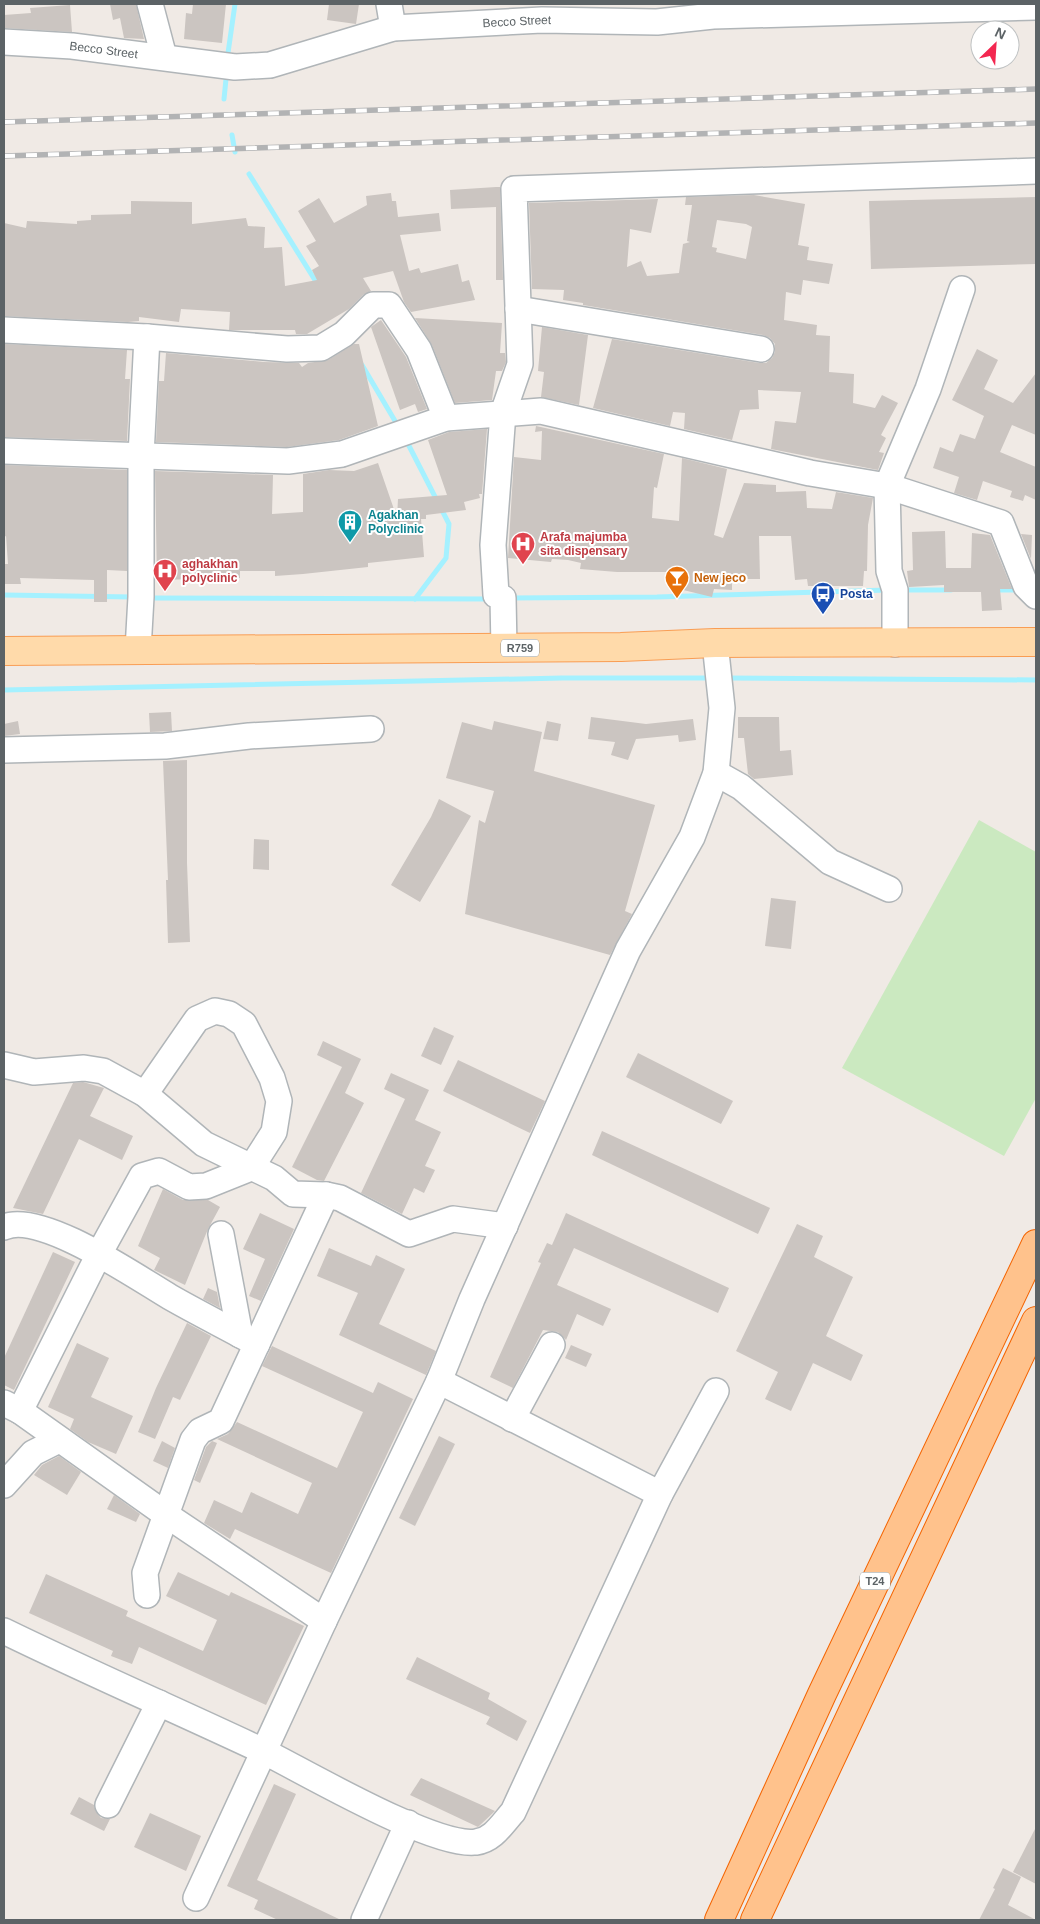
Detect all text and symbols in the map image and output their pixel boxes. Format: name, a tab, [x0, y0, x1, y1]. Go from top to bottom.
street label: Becco Street	[482, 13, 552, 30]
north arrow	[970, 20, 1020, 70]
text: N	[993, 24, 1008, 43]
street label: Becco Street	[69, 39, 139, 61]
place label: Agakhan Polyclinic	[368, 508, 424, 536]
building icon: Agakhan Polyclinic	[337, 509, 363, 543]
place label: Arafa majumba sita dispensary	[540, 530, 628, 558]
hospital icon: Arafa majumba sita dispensary	[510, 531, 536, 565]
place label: aghakhan polyclinic	[182, 557, 238, 585]
hospital icon: aghakhan polyclinic	[152, 558, 178, 592]
bar icon: New jeco	[664, 565, 690, 599]
place label: New jeco	[694, 571, 746, 585]
bus stop icon: Posta	[810, 581, 836, 615]
place label: Posta	[840, 587, 873, 601]
road number: R759	[501, 640, 539, 656]
road number: T24	[860, 1572, 890, 1590]

